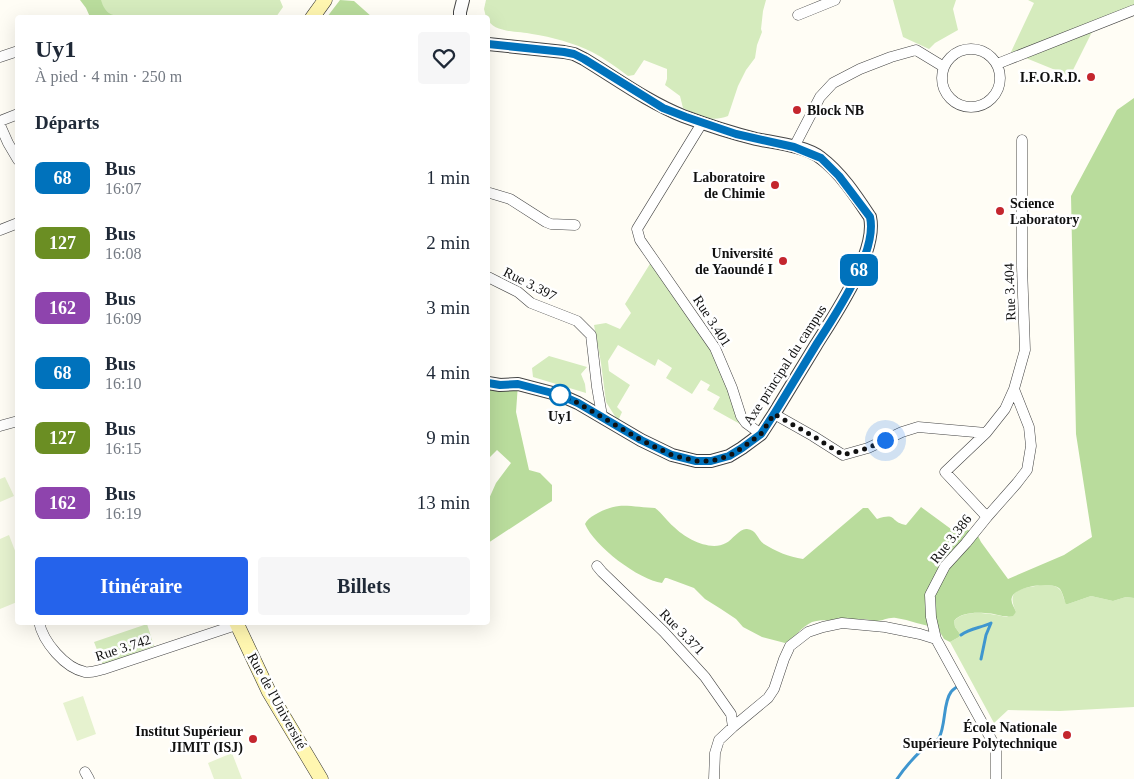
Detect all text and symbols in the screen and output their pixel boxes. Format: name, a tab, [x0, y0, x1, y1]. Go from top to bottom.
button: heart	[418, 32, 470, 84]
text: Uy1	[35, 36, 76, 62]
text: À pied · 4 min · 250 m	[35, 68, 182, 85]
place label: I.F.O.R.D.	[1020, 70, 1081, 85]
marker: I.F.O.R.D.	[1085, 71, 1097, 83]
place label: Block NB	[807, 103, 864, 118]
marker: Block NB	[791, 104, 803, 116]
text: Départs	[35, 112, 99, 133]
text: Bus	[105, 158, 136, 179]
text: 1 min	[426, 167, 470, 188]
text: 68	[54, 168, 72, 188]
place label: Laboratoire de Chimie	[693, 170, 765, 201]
marker: Laboratoire de Chimie	[769, 179, 781, 191]
text: 16:07	[105, 180, 141, 197]
place label: Science Laboratory	[1010, 196, 1079, 227]
marker: Science Laboratory	[994, 205, 1006, 217]
text: Bus	[105, 223, 136, 244]
text: 2 min	[426, 232, 470, 253]
text: 127	[49, 233, 76, 253]
text: 16:08	[105, 245, 141, 262]
place label: Université de Yaoundé I	[695, 246, 773, 277]
line badge: 68	[836, 254, 882, 286]
marker: Université de Yaoundé I	[777, 255, 789, 267]
text: 68	[850, 260, 868, 280]
street label: Rue 3.404	[1002, 263, 1018, 321]
street label: Rue 3.397	[501, 264, 559, 304]
text: Bus	[105, 288, 136, 309]
street label: Rue 3.401	[690, 293, 734, 349]
text: 3 min	[426, 297, 470, 318]
text: 162	[49, 298, 76, 318]
street label: Axe principal du campus	[740, 302, 830, 428]
text: 16:09	[105, 310, 141, 327]
text: Bus	[105, 353, 136, 374]
text: 4 min	[426, 362, 470, 383]
text: 68	[54, 363, 72, 383]
text: 16:10	[105, 375, 141, 392]
marker: Uy1	[549, 384, 571, 406]
place label: Uy1	[548, 409, 572, 424]
text: Bus	[105, 418, 136, 439]
text: 9 min	[426, 427, 470, 448]
text: 127	[49, 428, 76, 448]
your location	[873, 428, 898, 453]
text: 16:15	[105, 440, 141, 457]
text: Bus	[105, 483, 136, 504]
text: 13 min	[417, 492, 470, 513]
text: 162	[49, 493, 76, 513]
text: 16:19	[105, 505, 141, 522]
street label: Rue 3.386	[927, 512, 975, 566]
button: Itinéraire	[35, 557, 248, 615]
button: Billets	[258, 557, 470, 615]
street label: Rue 3.371	[657, 606, 707, 658]
street label: Rue 3.742	[93, 632, 153, 664]
street label: Rue de l'Université	[244, 650, 310, 752]
place label: École Nationale Supérieure Polytechnique	[903, 719, 1057, 751]
place label: Institut Supérieur JIMIT (ISJ)	[135, 724, 243, 756]
marker: École Nationale Supérieure Polytechnique	[1061, 729, 1073, 741]
marker: Institut Supérieur JIMIT (ISJ)	[247, 733, 259, 745]

